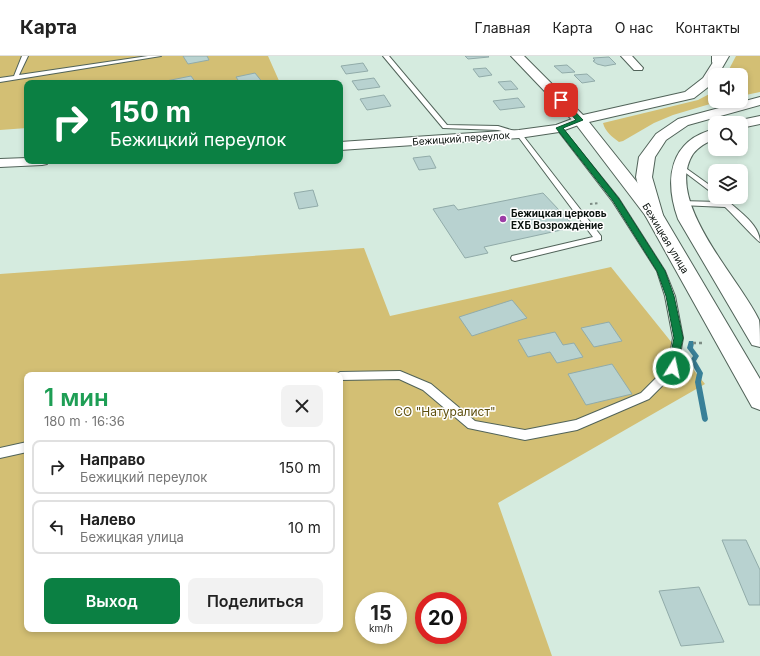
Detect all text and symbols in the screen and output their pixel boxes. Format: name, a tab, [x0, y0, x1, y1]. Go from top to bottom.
text: Карта	[20, 16, 77, 39]
text: Главная	[475, 19, 530, 36]
text: Карта	[552, 19, 593, 36]
text: О нас	[615, 19, 653, 36]
text: Контакты	[675, 19, 740, 36]
map controls	[708, 68, 748, 204]
button: sound	[708, 68, 748, 108]
pin	[544, 83, 578, 117]
icon: arrive	[550, 89, 572, 111]
text: 150 m	[110, 95, 191, 129]
icon: right	[44, 96, 96, 148]
button: search	[708, 116, 748, 156]
text: Бежицкий переулок	[110, 129, 286, 150]
street label: Бежицкий переулок	[412, 129, 511, 147]
button: layers	[708, 164, 748, 204]
street label: Бежицкая улица	[640, 201, 692, 275]
place label: Бежицкая церковь ЕХБ Возрождение	[511, 207, 607, 231]
marker: Бежицкая церковь ЕХБ Возрождение	[498, 214, 508, 224]
position arrow	[652, 347, 694, 389]
text: 1 мин	[44, 383, 109, 412]
button: close	[281, 385, 323, 427]
park label: СО "Натуралист"	[394, 404, 496, 419]
text: 180 m · 16:36	[44, 413, 125, 429]
text: Направо	[80, 450, 145, 469]
icon: right	[46, 456, 68, 478]
text: 150 m	[279, 458, 321, 477]
text: Бежицкий переулок	[80, 469, 207, 485]
text: Налево	[80, 510, 136, 529]
icon: left	[46, 516, 68, 538]
text: 10 m	[288, 518, 321, 537]
text: Бежицкая улица	[80, 529, 184, 545]
button: Выход	[44, 578, 180, 624]
button: Поделиться	[188, 578, 323, 624]
speed limit sign: 20	[415, 592, 467, 644]
text: 15	[370, 601, 392, 625]
text: km/h	[369, 622, 393, 634]

